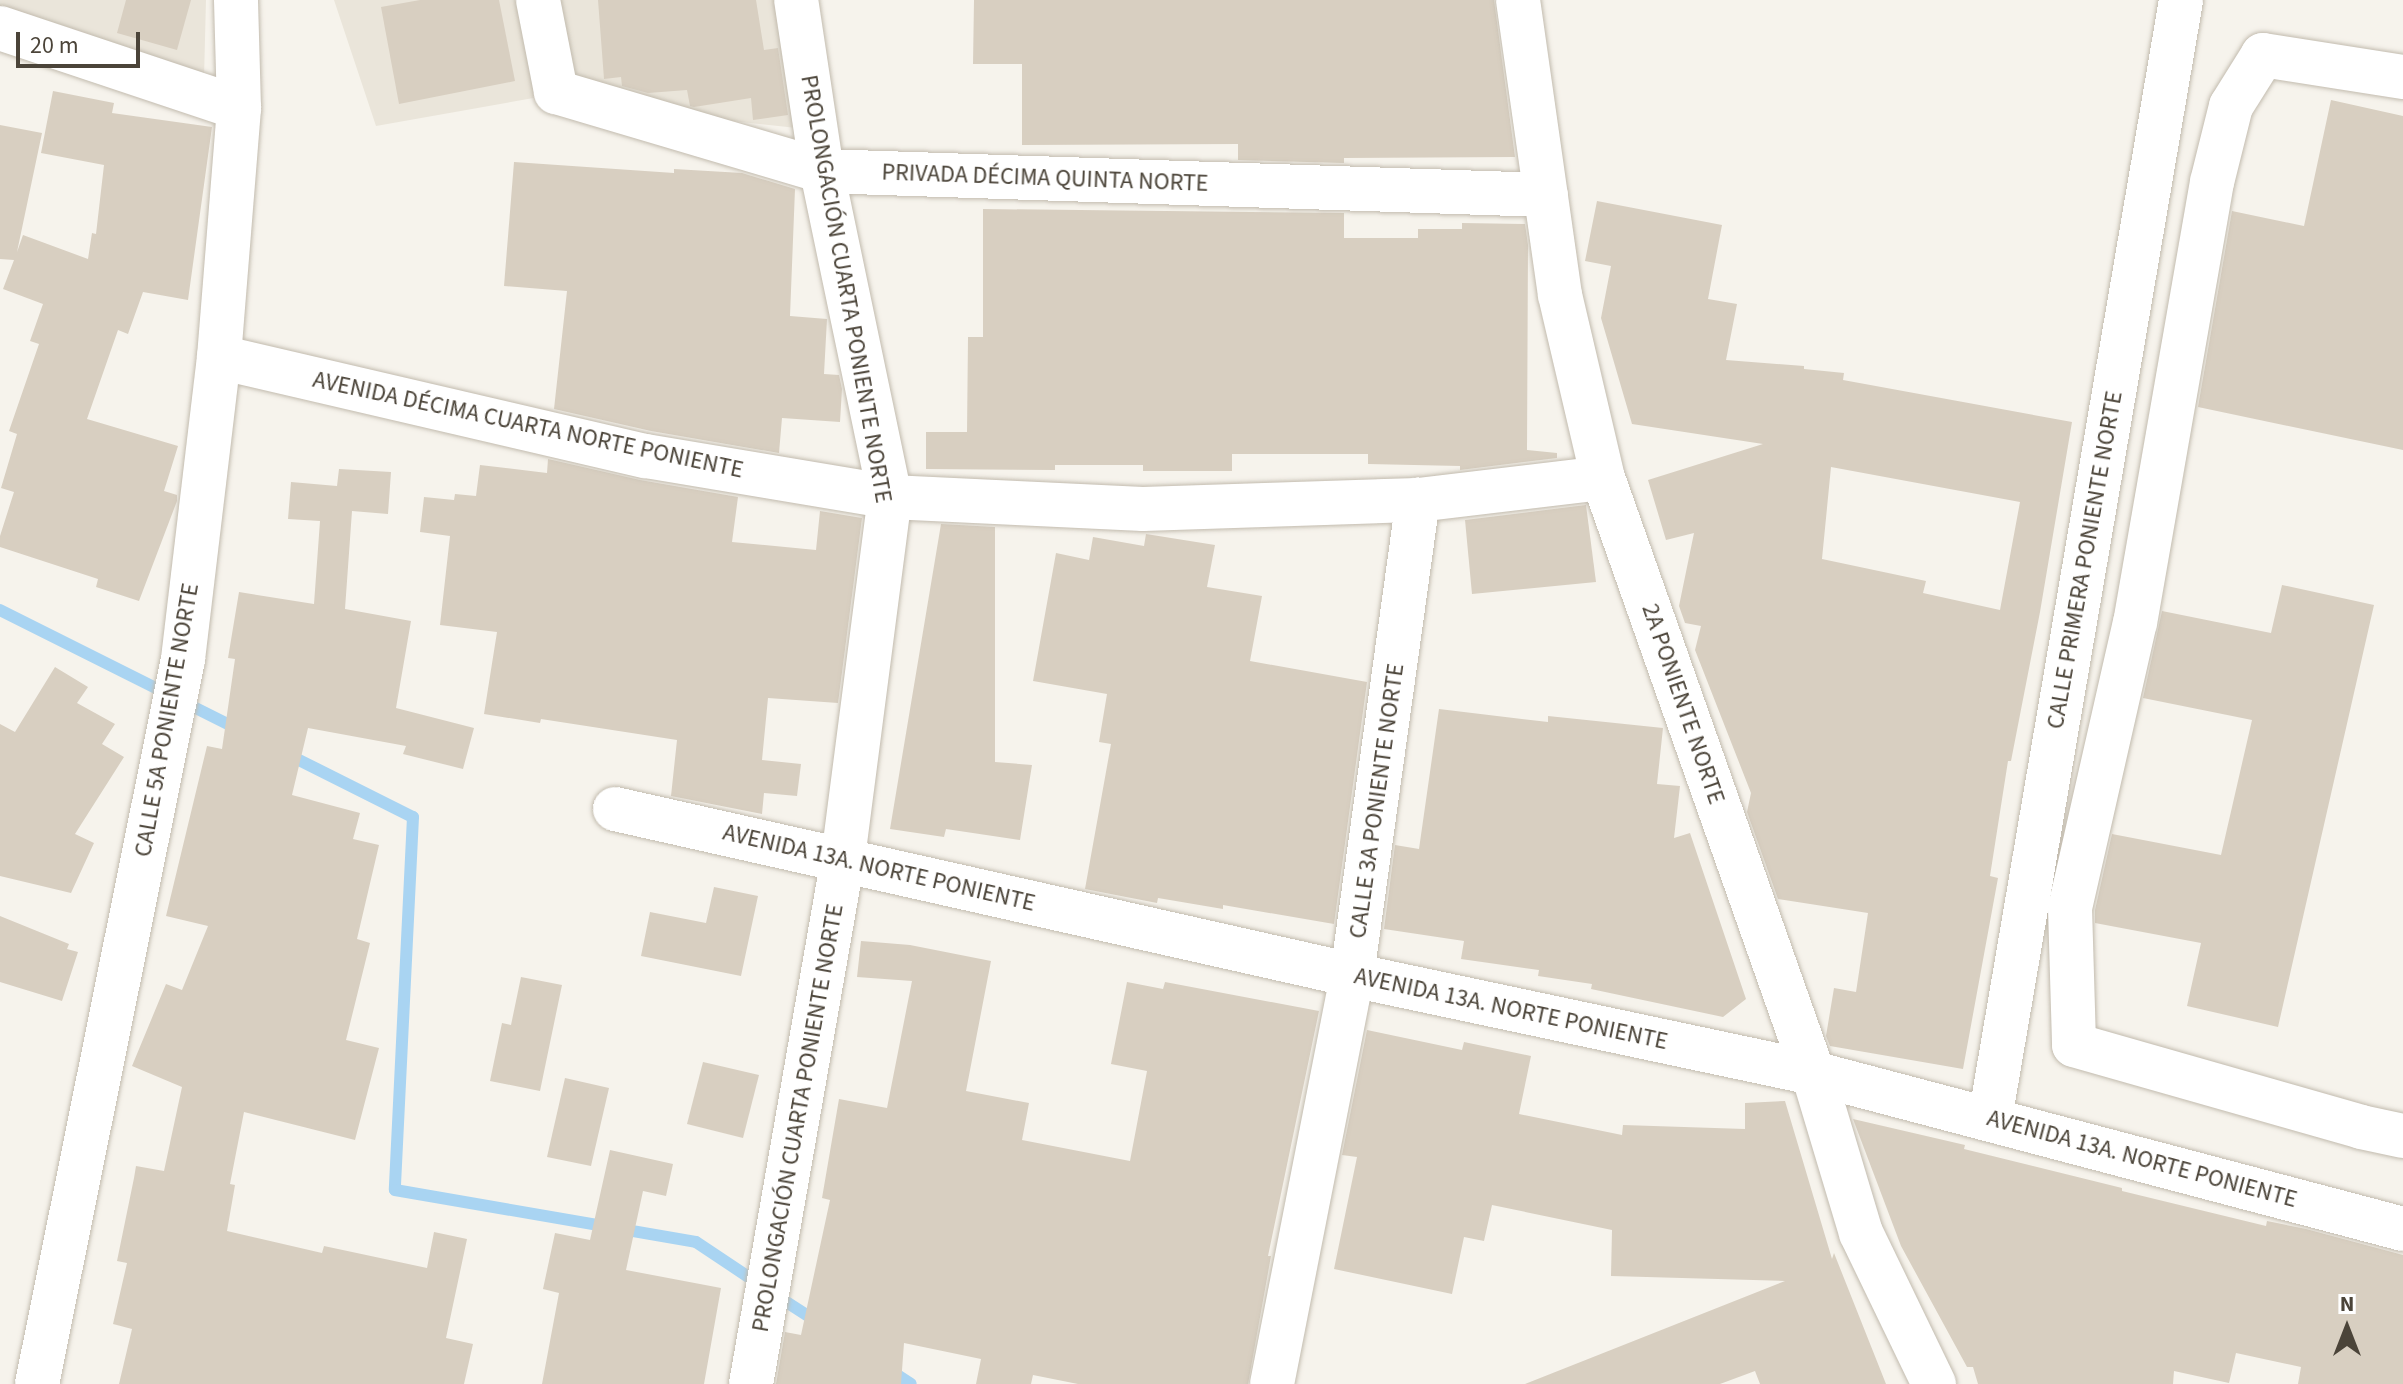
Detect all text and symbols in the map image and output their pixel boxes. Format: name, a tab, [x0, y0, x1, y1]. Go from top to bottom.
scale bar	[20, 16, 144, 66]
text: 20 m	[30, 28, 79, 63]
street label: PROLONGACIÓN CUARTA PONIENTE NORTE	[794, 73, 898, 505]
street label: PRIVADA DÉCIMA QUINTA NORTE	[881, 158, 1209, 198]
street label: AVENIDA DÉCIMA CUARTA NORTE PONIENTE	[310, 365, 746, 485]
street label: CALLE PRIMERA PONIENTE NORTE	[2041, 389, 2129, 731]
street label: CALLE 5A PONIENTE NORTE	[129, 581, 205, 859]
street label: 2A PONIENTE NORTE	[1635, 600, 1731, 808]
street label: CALLE 3A PONIENTE NORTE	[1343, 662, 1411, 940]
street label: AVENIDA 13A. NORTE PONIENTE	[720, 818, 1038, 918]
street label: PROLONGACIÓN CUARTA PONIENTE NORTE	[746, 902, 850, 1334]
street label: AVENIDA 13A. NORTE PONIENTE	[1352, 962, 1670, 1056]
street label: AVENIDA 13A. NORTE PONIENTE	[1984, 1104, 2300, 1214]
north arrow	[2307, 1288, 2387, 1368]
text: N	[2340, 1288, 2354, 1320]

